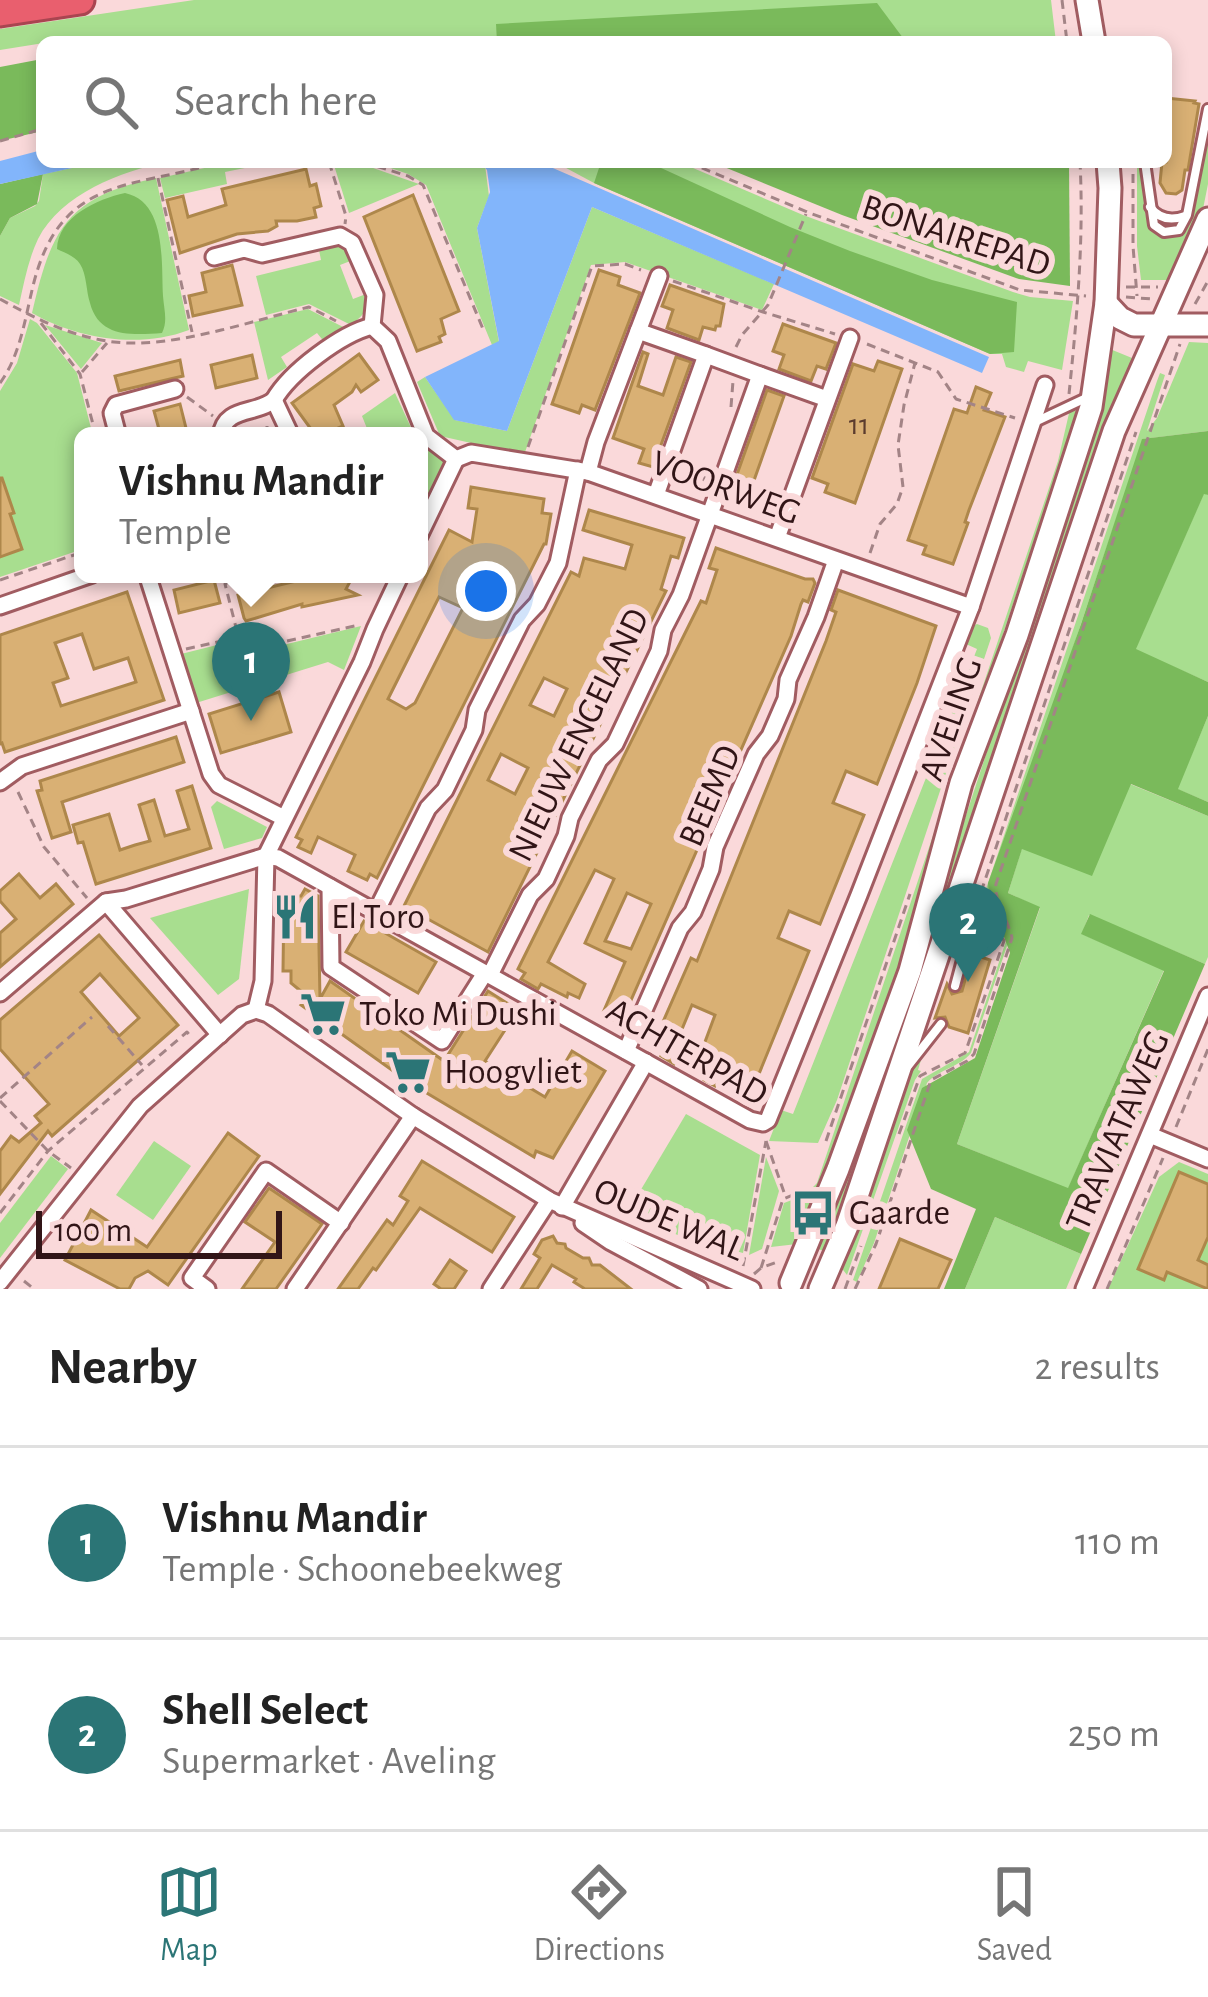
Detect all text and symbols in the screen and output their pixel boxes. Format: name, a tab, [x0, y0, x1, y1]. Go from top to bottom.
search box	[36, 36, 1172, 168]
icon: search	[78, 69, 144, 135]
text: Search here	[174, 79, 377, 124]
street label: BONAIREPAD	[857, 189, 1055, 283]
house number: 11	[849, 410, 869, 440]
popup	[74, 427, 428, 583]
street label: VOORWEG	[647, 445, 805, 531]
text: Vishnu Mandir	[119, 459, 383, 504]
text: Temple	[119, 513, 232, 552]
your location	[456, 561, 516, 621]
street label: NIEUW ENGELAND	[502, 603, 656, 867]
pin: 1	[212, 622, 290, 721]
street label: AVELING	[913, 653, 989, 785]
street label: BEEMD	[673, 740, 747, 852]
pin: 2	[929, 883, 1007, 982]
restaurant icon: El Toro	[270, 892, 320, 942]
place label: El Toro	[331, 899, 425, 935]
supermarket icon: Toko Mi Dushi	[298, 989, 348, 1039]
street label: ACHTERPAD	[600, 992, 774, 1112]
place label: Toko Mi Dushi	[359, 996, 557, 1032]
street label: TRAVIATAWEG	[1060, 1026, 1176, 1236]
supermarket icon: Hoogvliet	[383, 1047, 433, 1097]
place label: Hoogvliet	[444, 1054, 582, 1090]
street label: OUDE WAL	[589, 1172, 749, 1268]
bus stop icon: Gaarde	[788, 1188, 838, 1238]
place label: Gaarde	[849, 1195, 950, 1231]
scale bar	[36, 1205, 282, 1258]
text: 100 m	[54, 1215, 132, 1248]
text: Nearby	[48, 1342, 197, 1393]
text: 2 results	[1034, 1348, 1160, 1387]
text: Vishnu Mandir	[162, 1496, 427, 1541]
text: 1	[80, 1523, 94, 1562]
text: 110 m	[1075, 1523, 1160, 1562]
text: Temple · Schoonebeekweg	[162, 1550, 562, 1589]
text: Shell Select	[162, 1688, 368, 1733]
text: 2	[78, 1715, 96, 1754]
text: 250 m	[1068, 1715, 1160, 1754]
text: Supermarket · Aveling	[162, 1742, 496, 1781]
tab: Map	[156, 1859, 222, 1971]
tab: Directions	[533, 1859, 665, 1971]
tab: Saved	[977, 1859, 1052, 1971]

